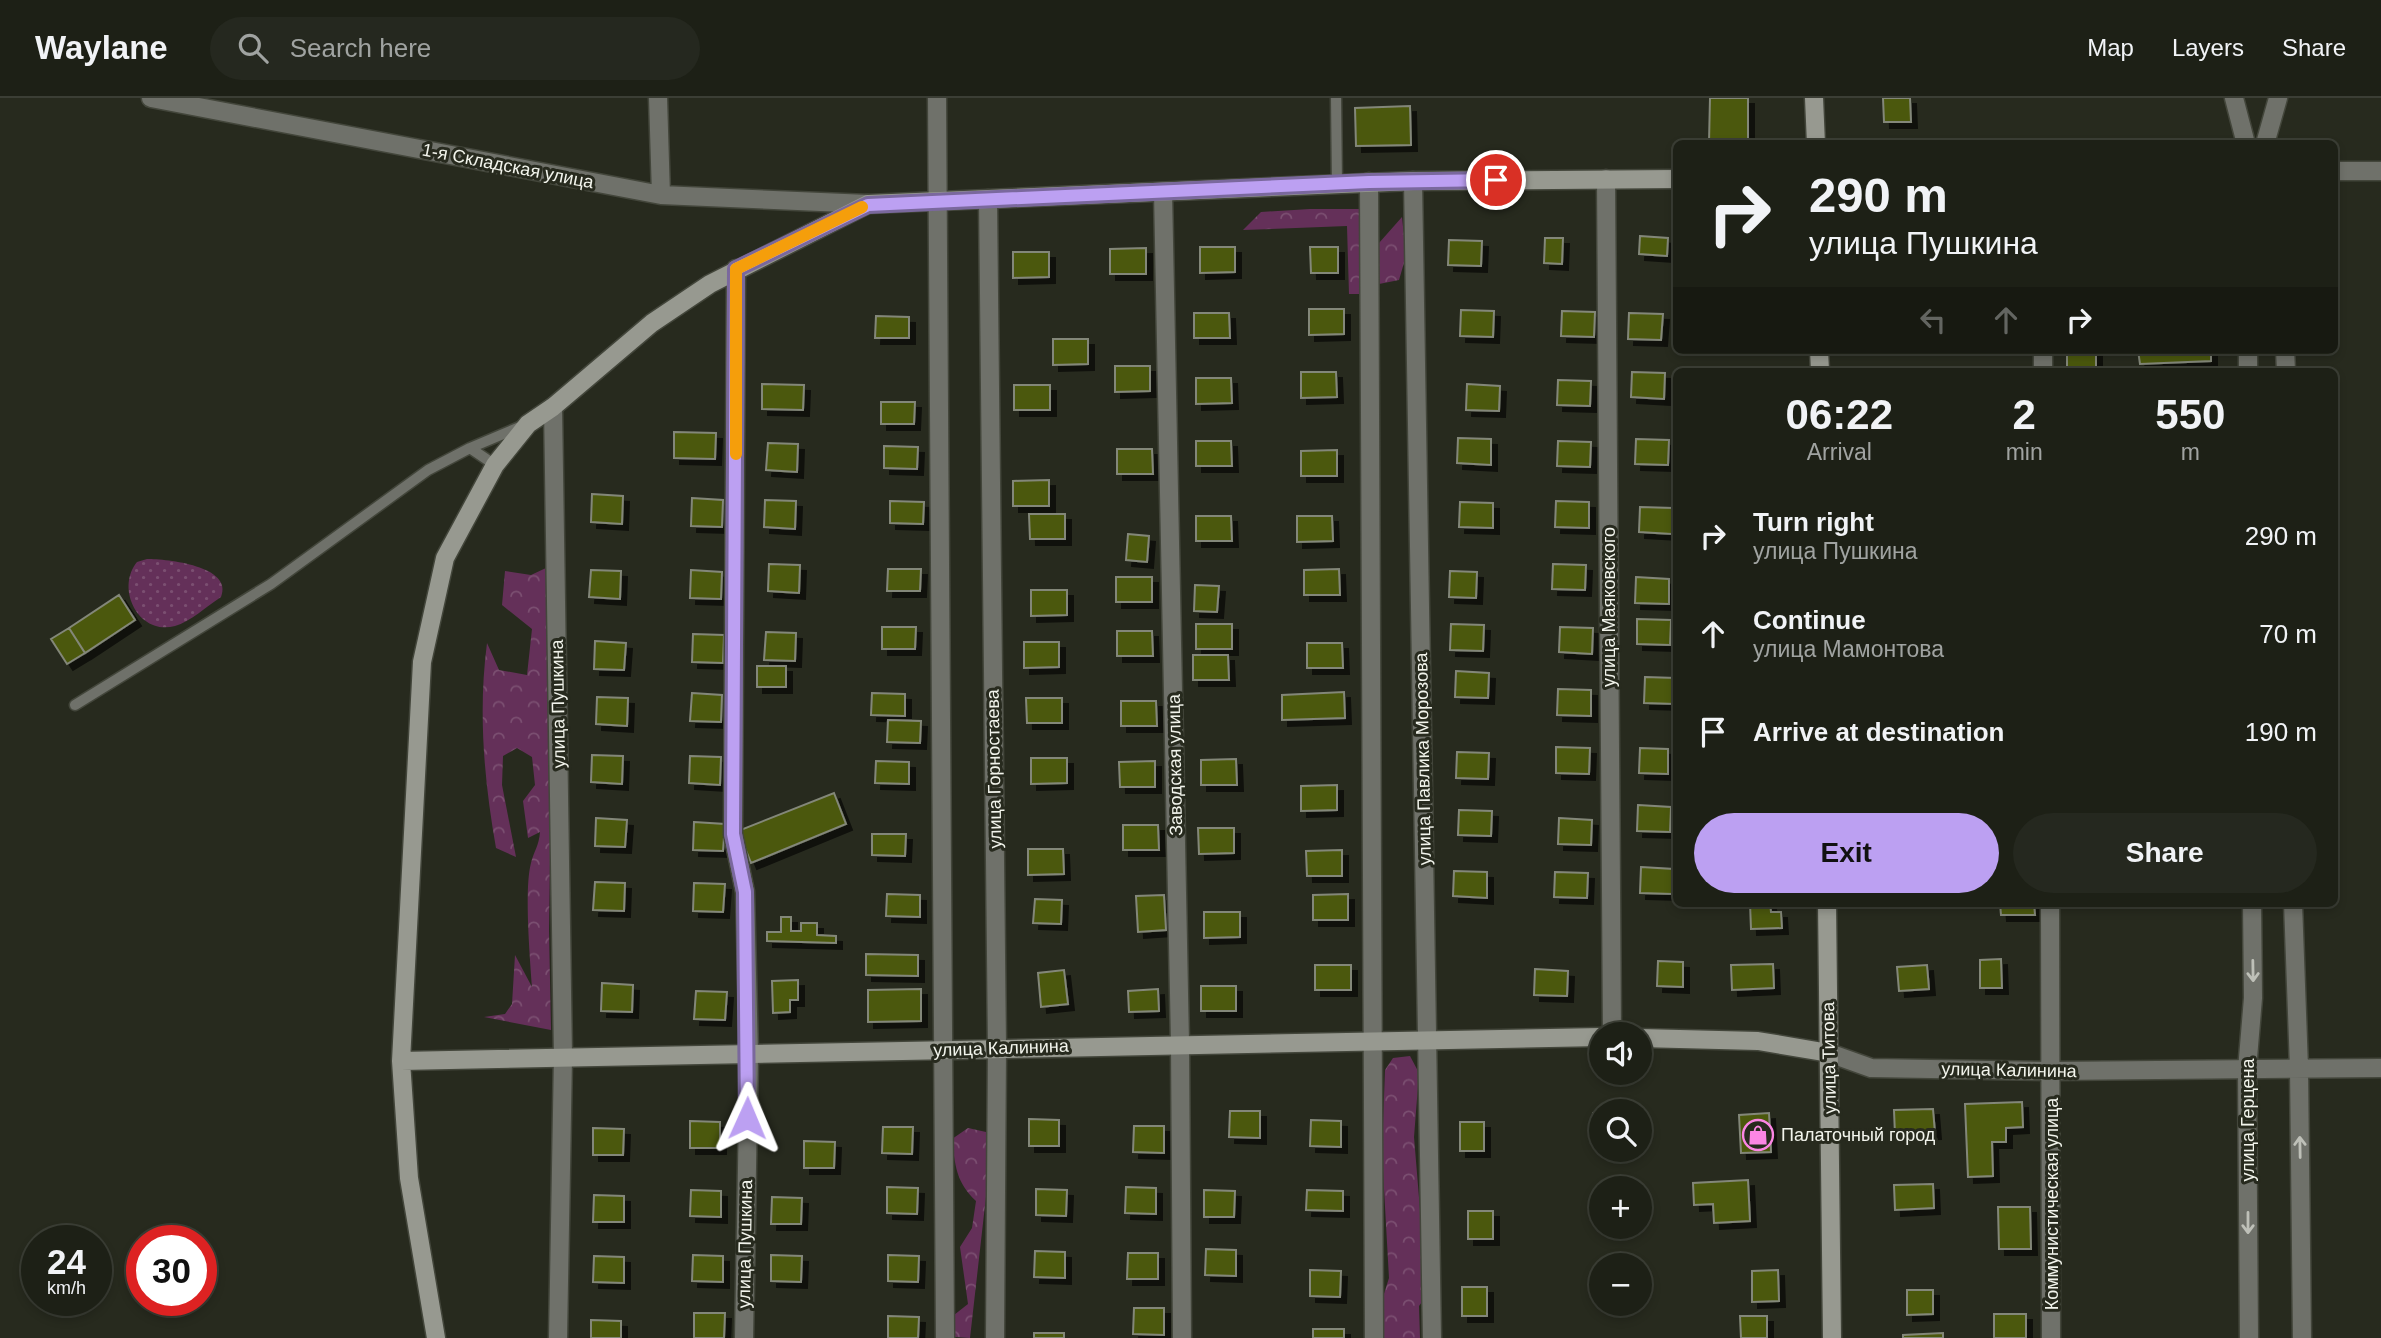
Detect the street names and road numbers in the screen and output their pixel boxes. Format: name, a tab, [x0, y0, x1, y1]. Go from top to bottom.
street label: 1-я Складская улица	[421, 140, 596, 193]
street label: улица Маяковского	[1599, 527, 1619, 687]
street label: улица Пушкина	[547, 638, 569, 769]
street label: улица Павлика Морозова	[1411, 651, 1435, 866]
street label: улица Горностаева	[983, 688, 1005, 849]
street label: Заводская улица	[1164, 693, 1186, 836]
street label: улица Титова	[1818, 1001, 1840, 1114]
street label: улица Калинина	[933, 1036, 1070, 1060]
street label: улица Герцена	[2238, 1057, 2258, 1182]
street label: улица Калинина	[1941, 1059, 2078, 1081]
street label: Коммунистическая улица	[2042, 1097, 2062, 1310]
street label: улица Пушкина	[734, 1178, 756, 1309]

